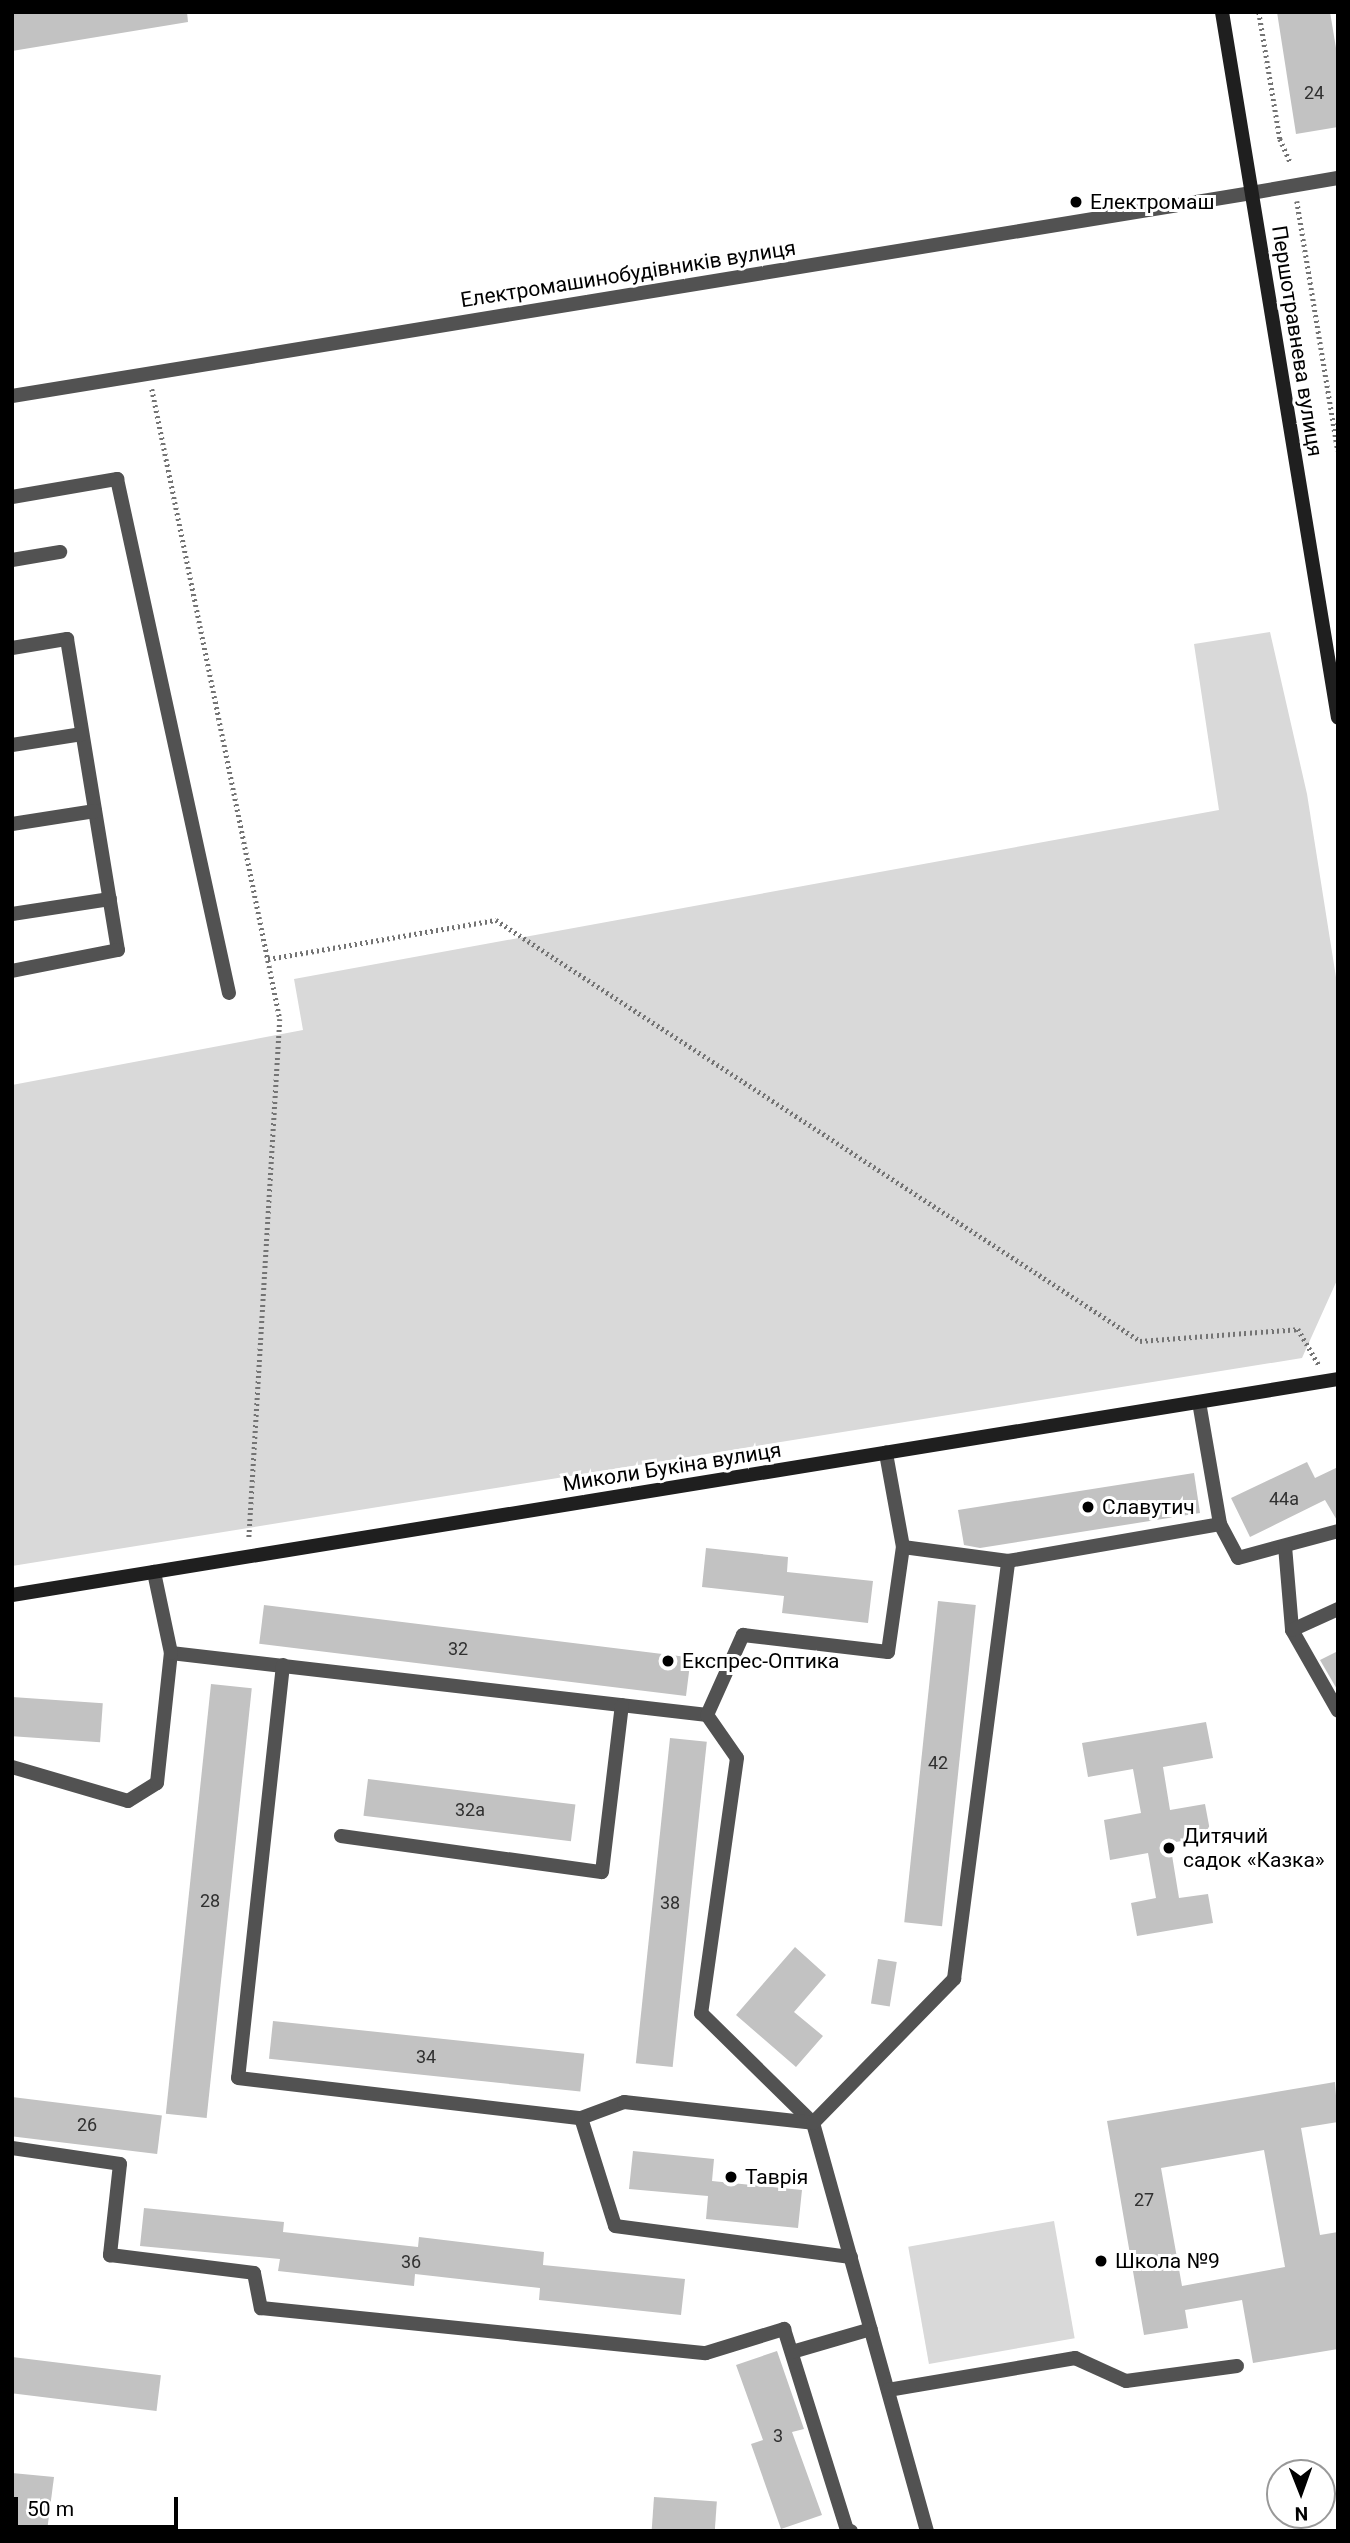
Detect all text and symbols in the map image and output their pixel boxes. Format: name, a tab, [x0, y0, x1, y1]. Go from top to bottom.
house number: 24	[1304, 82, 1324, 104]
place label: Електромаш	[1090, 189, 1214, 215]
marker: Електромаш	[1068, 194, 1084, 210]
street label: Першотравнева вулиця	[1266, 224, 1328, 458]
street label: Електромашинобудівників вулиця	[459, 235, 797, 313]
street label: Миколи Букіна вулиця	[561, 1437, 783, 1497]
house number: 44а	[1269, 1488, 1299, 1510]
place label: Славутич	[1102, 1494, 1195, 1520]
marker: Славутич	[1080, 1499, 1096, 1515]
house number: 32	[448, 1638, 468, 1660]
place label: Експрес-Оптика	[682, 1648, 840, 1674]
marker: Експрес-Оптика	[660, 1653, 676, 1669]
house number: 42	[928, 1752, 948, 1774]
house number: 32а	[455, 1799, 485, 1821]
place label: Дитячий садок «Казка»	[1183, 1823, 1325, 1873]
marker: Дитячий садок «Казка»	[1161, 1840, 1177, 1856]
house number: 28	[200, 1890, 220, 1912]
house number: 38	[660, 1892, 680, 1914]
house number: 34	[416, 2046, 436, 2068]
house number: 26	[77, 2114, 97, 2136]
place label: Таврія	[745, 2164, 808, 2190]
marker: Таврія	[723, 2169, 739, 2185]
house number: 27	[1134, 2189, 1154, 2211]
place label: Школа №9	[1115, 2248, 1220, 2274]
house number: 36	[401, 2251, 421, 2273]
marker: Школа №9	[1093, 2253, 1109, 2269]
house number: 3	[773, 2425, 783, 2447]
north arrow	[1266, 2459, 1336, 2529]
scale bar	[18, 2484, 182, 2528]
text: 50 m	[27, 2497, 74, 2521]
text: N	[1294, 2502, 1308, 2525]

